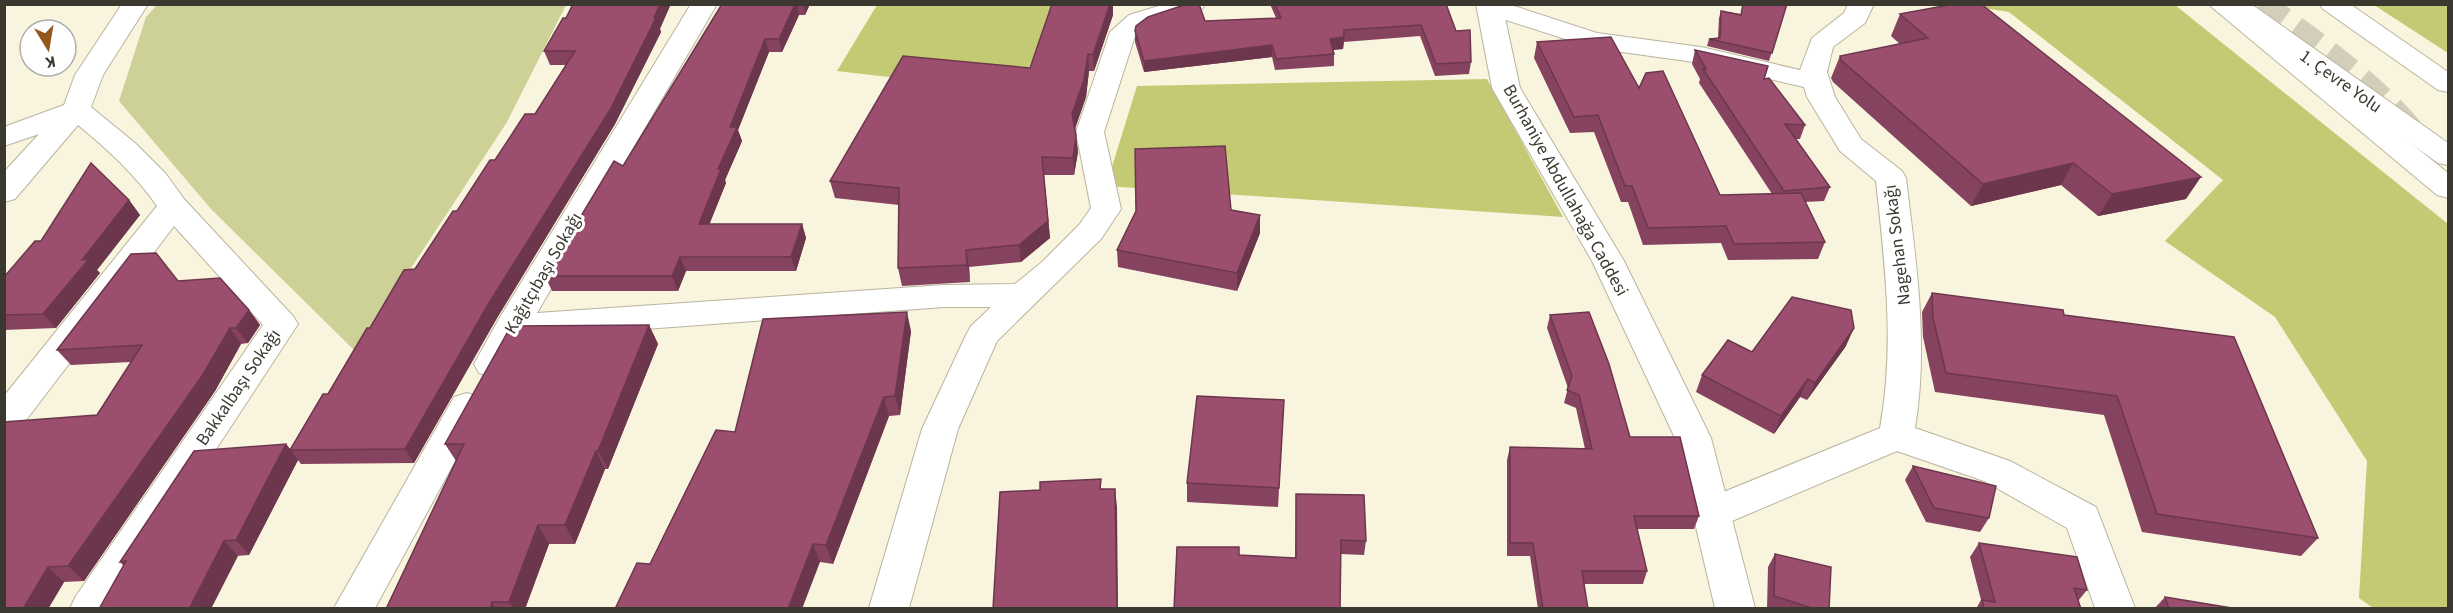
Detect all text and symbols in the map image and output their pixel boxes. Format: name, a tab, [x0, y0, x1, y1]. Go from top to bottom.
north arrow	[18, 18, 78, 78]
street label: 1. Çevre Yolu	[2295, 44, 2387, 119]
text: K	[44, 50, 58, 74]
street label: Burhaniye Abdullahağa Caddesi	[1497, 80, 1634, 301]
street label: Nagehan Sokağı	[1878, 183, 1917, 307]
street label: Kağıtçıbaşı Sokağı	[498, 208, 588, 339]
street label: Bakkalbaşı Sokağı	[190, 324, 287, 451]

